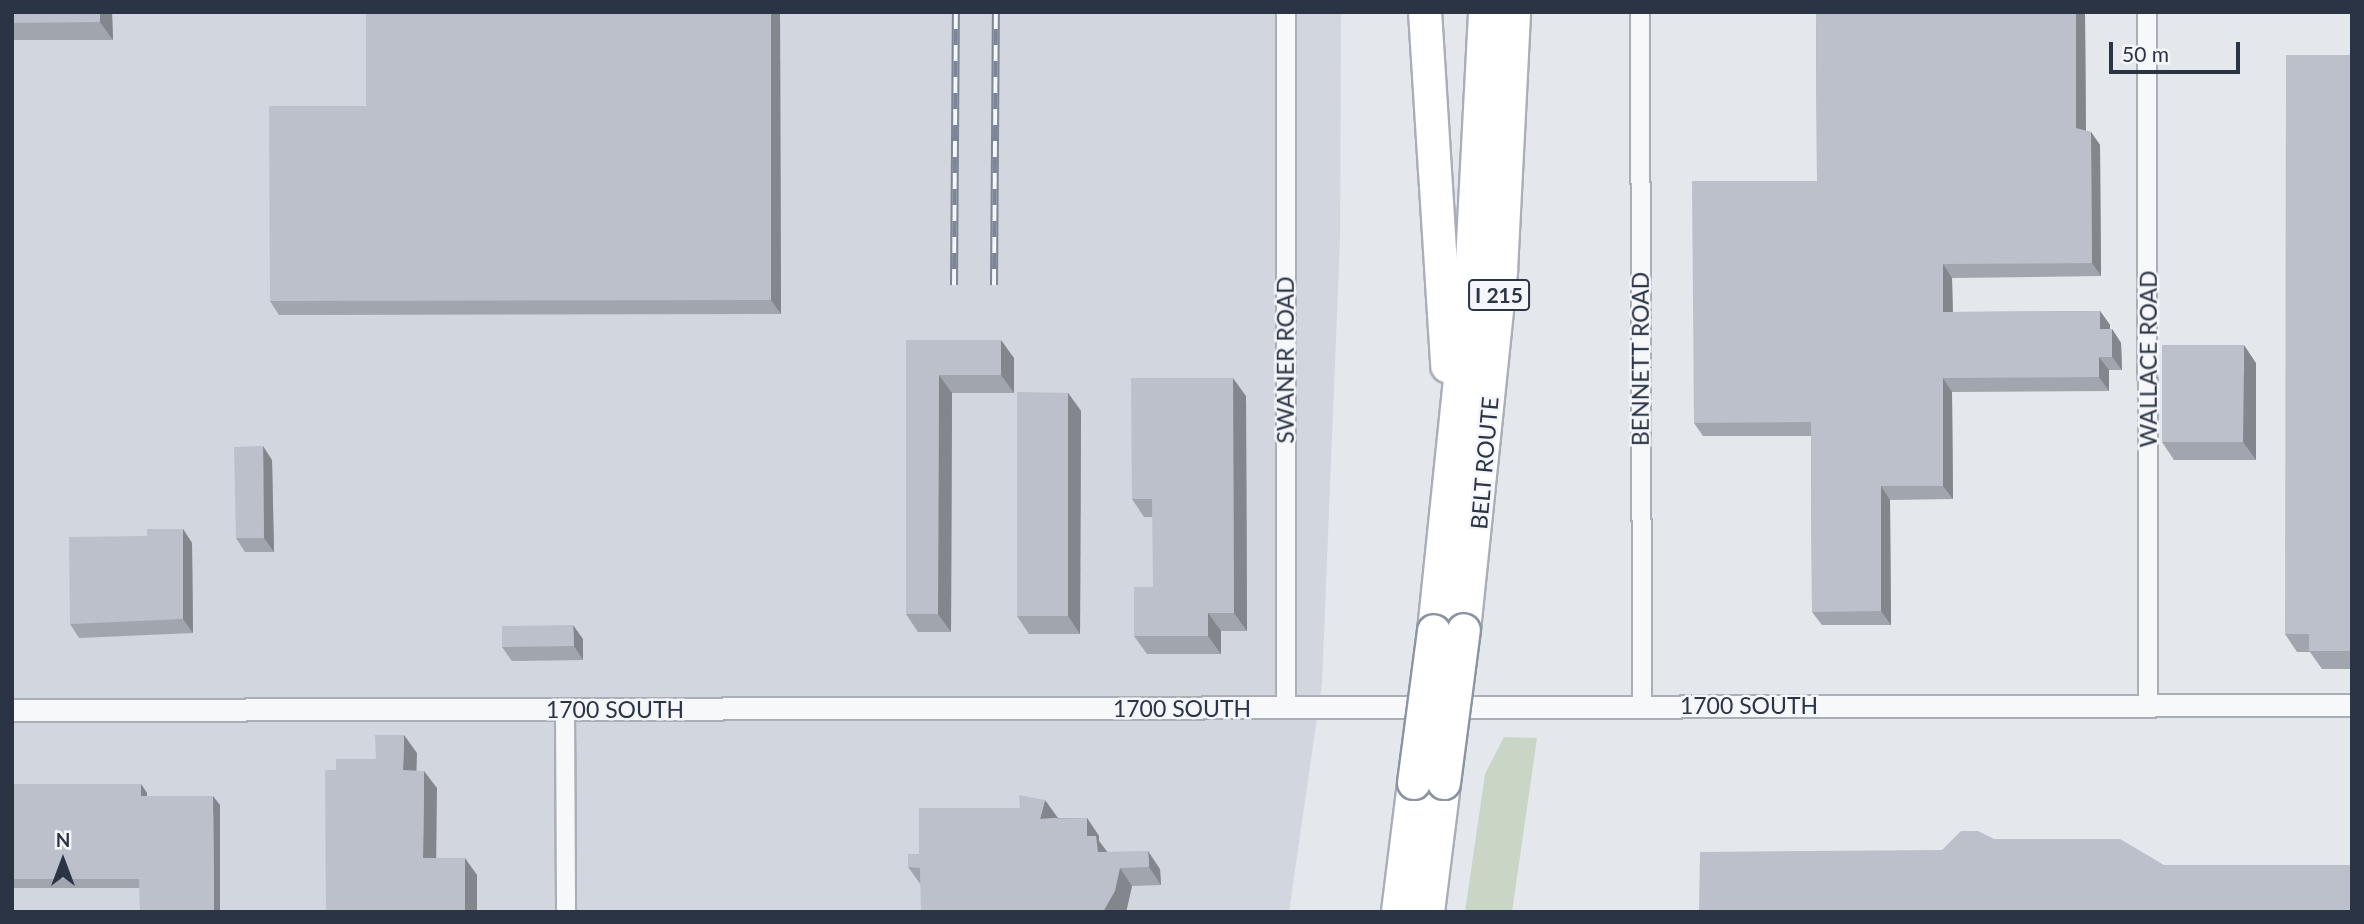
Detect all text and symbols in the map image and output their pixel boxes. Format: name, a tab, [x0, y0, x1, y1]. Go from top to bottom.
scale bar	[2112, 28, 2243, 72]
text: 50 m	[2122, 41, 2169, 66]
street label: WALLACE ROAD	[2134, 271, 2162, 447]
street label: BENNETT ROAD	[1626, 272, 1654, 446]
street label: SWANER ROAD	[1271, 276, 1299, 444]
road number: I 215	[1468, 278, 1530, 312]
street label: BELT ROUTE	[1464, 395, 1504, 531]
street label: 1700 SOUTH	[1680, 691, 1818, 719]
street label: 1700 SOUTH	[1113, 694, 1251, 722]
street label: 1700 SOUTH	[546, 695, 684, 723]
north arrow	[28, 826, 98, 896]
text: N	[56, 828, 70, 851]

